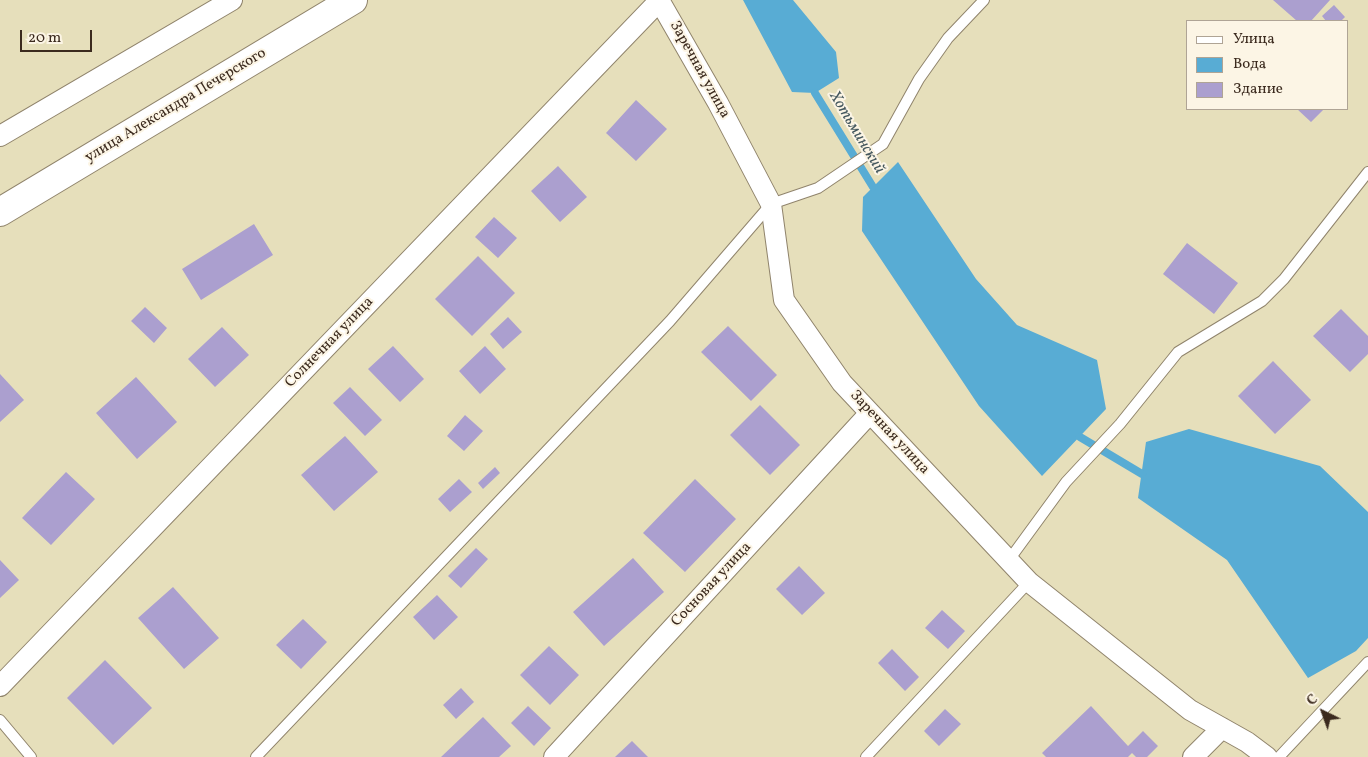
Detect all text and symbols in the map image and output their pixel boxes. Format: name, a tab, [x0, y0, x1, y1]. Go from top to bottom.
street label: Заречная улица	[665, 18, 733, 122]
scale bar	[22, 20, 95, 52]
legend	[1186, 20, 1348, 110]
text: 20 m	[28, 28, 61, 49]
text: Улица	[1233, 29, 1275, 50]
street label: улица Александра Печерского	[82, 45, 270, 167]
text: Вода	[1233, 54, 1266, 75]
text: Здание	[1233, 79, 1283, 100]
water label: Хотьминский	[824, 88, 888, 178]
street label: Солнечная улица	[282, 294, 378, 392]
street label: Заречная улица	[845, 387, 933, 479]
street label: Сосновая улица	[668, 539, 756, 631]
north arrow	[1298, 687, 1348, 737]
text: С	[1303, 690, 1322, 711]

